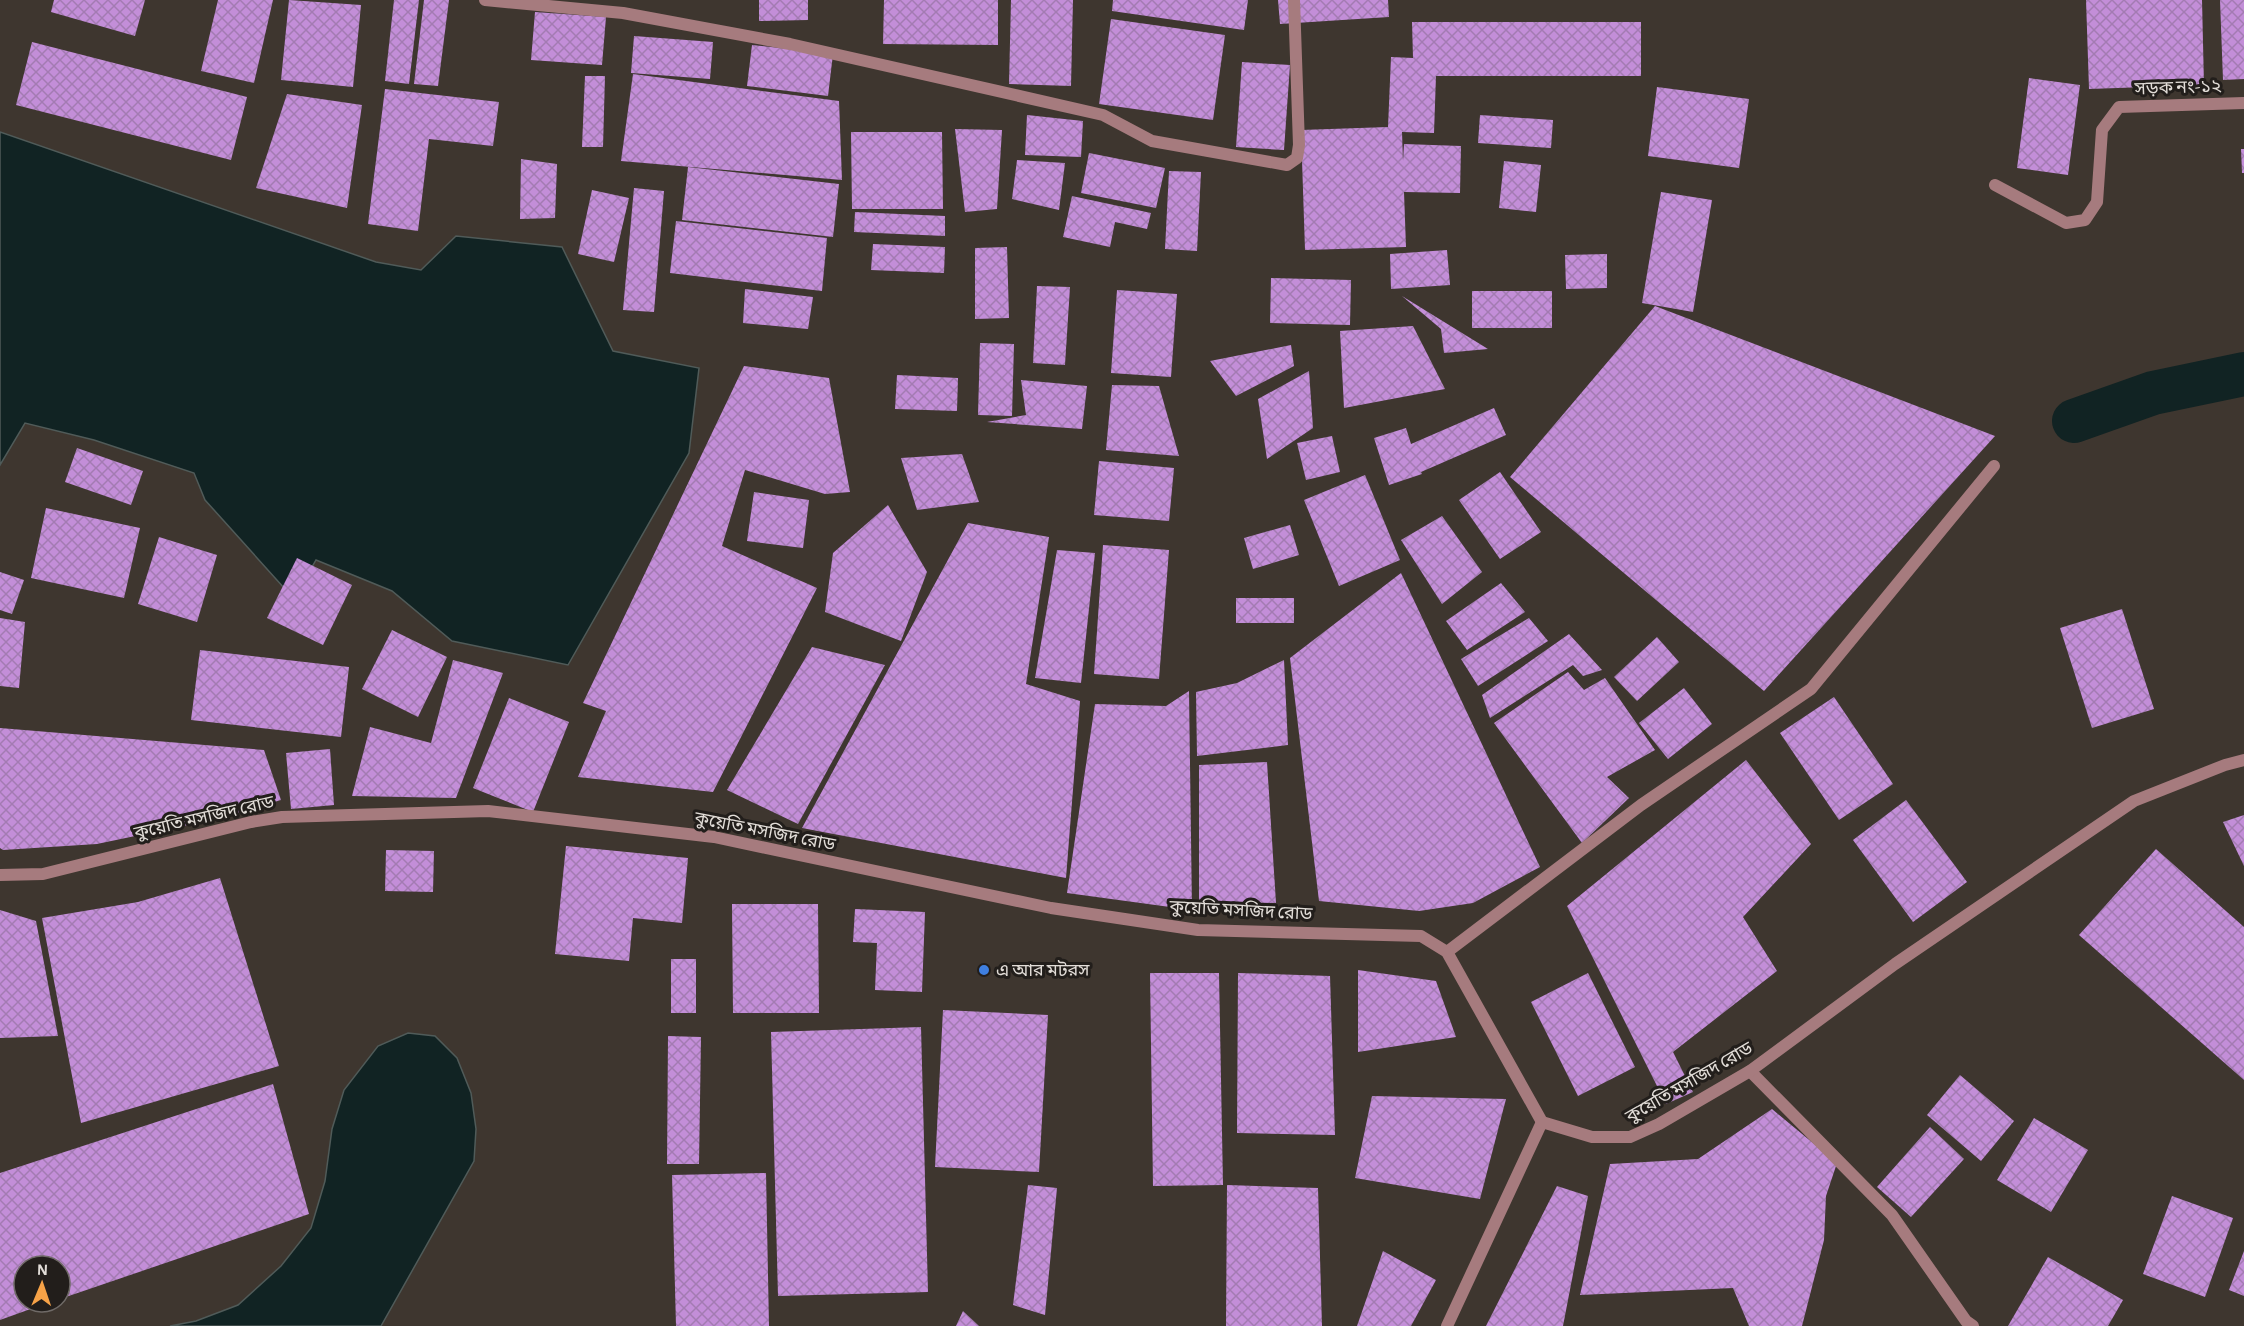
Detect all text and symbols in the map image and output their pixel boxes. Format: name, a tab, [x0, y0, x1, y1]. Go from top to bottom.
street label: সড়ক নং-১২	[2133, 77, 2222, 99]
street label: কুয়েতি মসজিদ রোড	[131, 791, 276, 844]
street label: কুয়েতি মসজিদ রোড	[692, 807, 837, 855]
street label: কুয়েতি মসজিদ রোড	[1168, 896, 1313, 925]
place label: এ আর মটরস	[996, 960, 1090, 980]
marker: এ আর মটরস	[977, 963, 991, 977]
street label: কুয়েতি মসজিদ রোড	[1621, 1037, 1757, 1128]
north arrow	[12, 1254, 72, 1314]
text: N	[37, 1262, 48, 1278]

